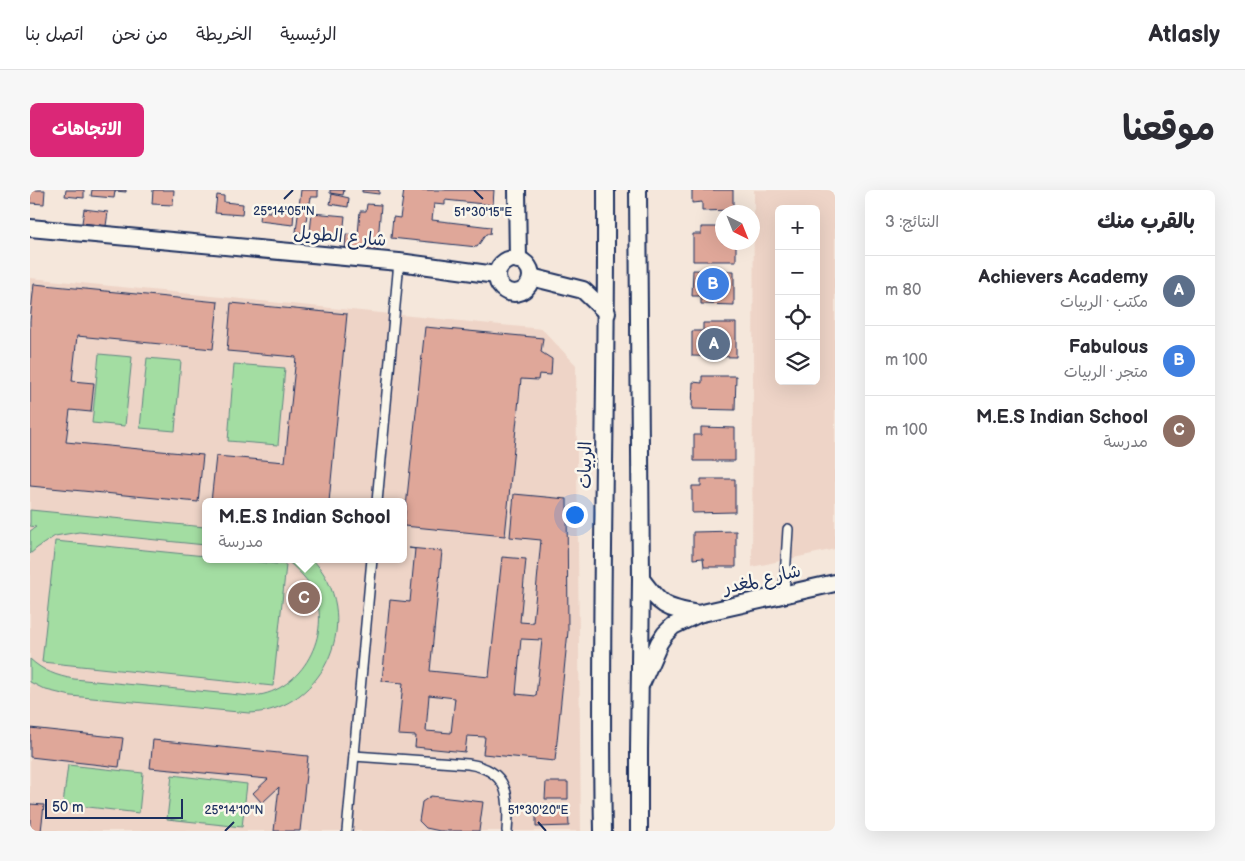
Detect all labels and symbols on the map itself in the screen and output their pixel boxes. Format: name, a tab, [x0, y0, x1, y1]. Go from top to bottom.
text: 25°14'05"N	[253, 204, 315, 219]
text: 51°30'15"E	[454, 205, 512, 220]
north arrow	[715, 205, 760, 250]
street label: شارع الطويل	[292, 222, 387, 252]
pin: B	[697, 265, 729, 303]
pin: A	[698, 325, 730, 363]
street label: الربيات	[575, 441, 596, 489]
your location	[562, 502, 588, 528]
street label: شارع لمغدر	[719, 560, 803, 600]
pin: C	[288, 579, 320, 617]
scale bar	[45, 796, 182, 819]
text: 25°14'10"N	[204, 803, 264, 818]
text: 51°30'20"E	[508, 803, 568, 818]

